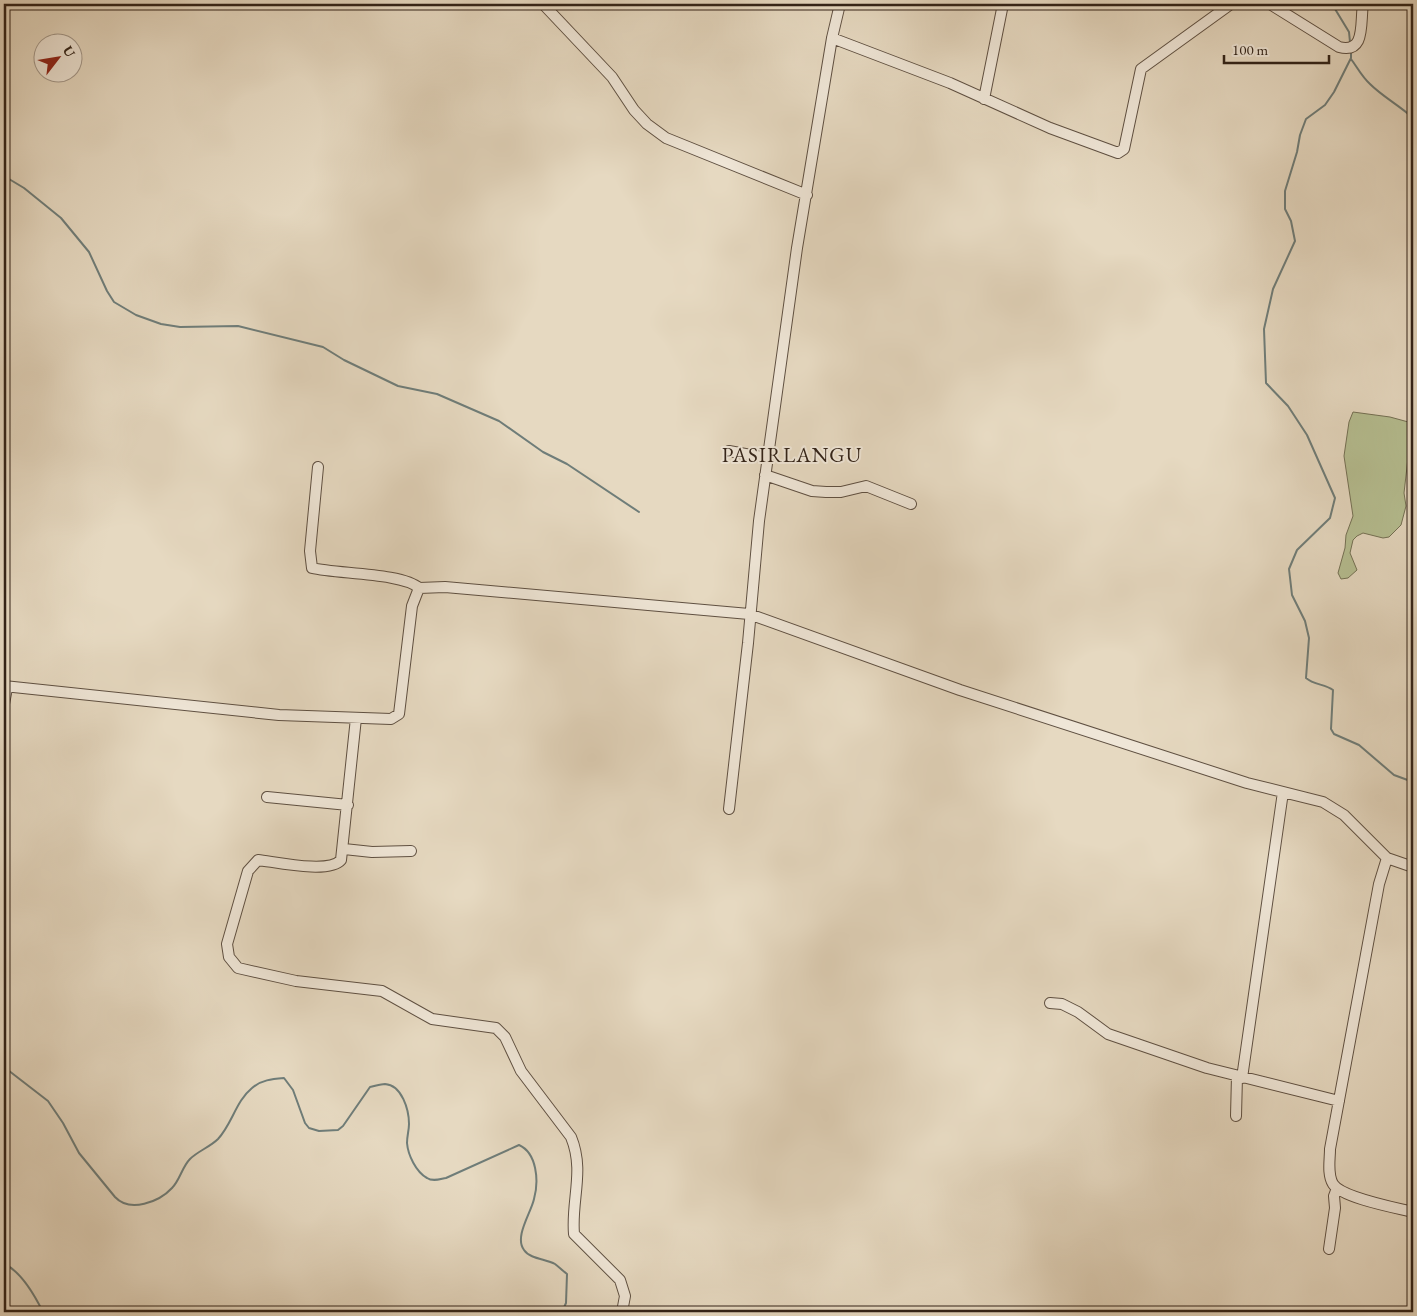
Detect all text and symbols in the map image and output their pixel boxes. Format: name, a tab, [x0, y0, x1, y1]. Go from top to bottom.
north arrow	[32, 32, 82, 82]
scale bar	[1224, 32, 1330, 64]
text: 100 m	[1232, 40, 1269, 59]
text: U	[59, 42, 80, 61]
district label: PASIRLANGU	[722, 441, 862, 468]

